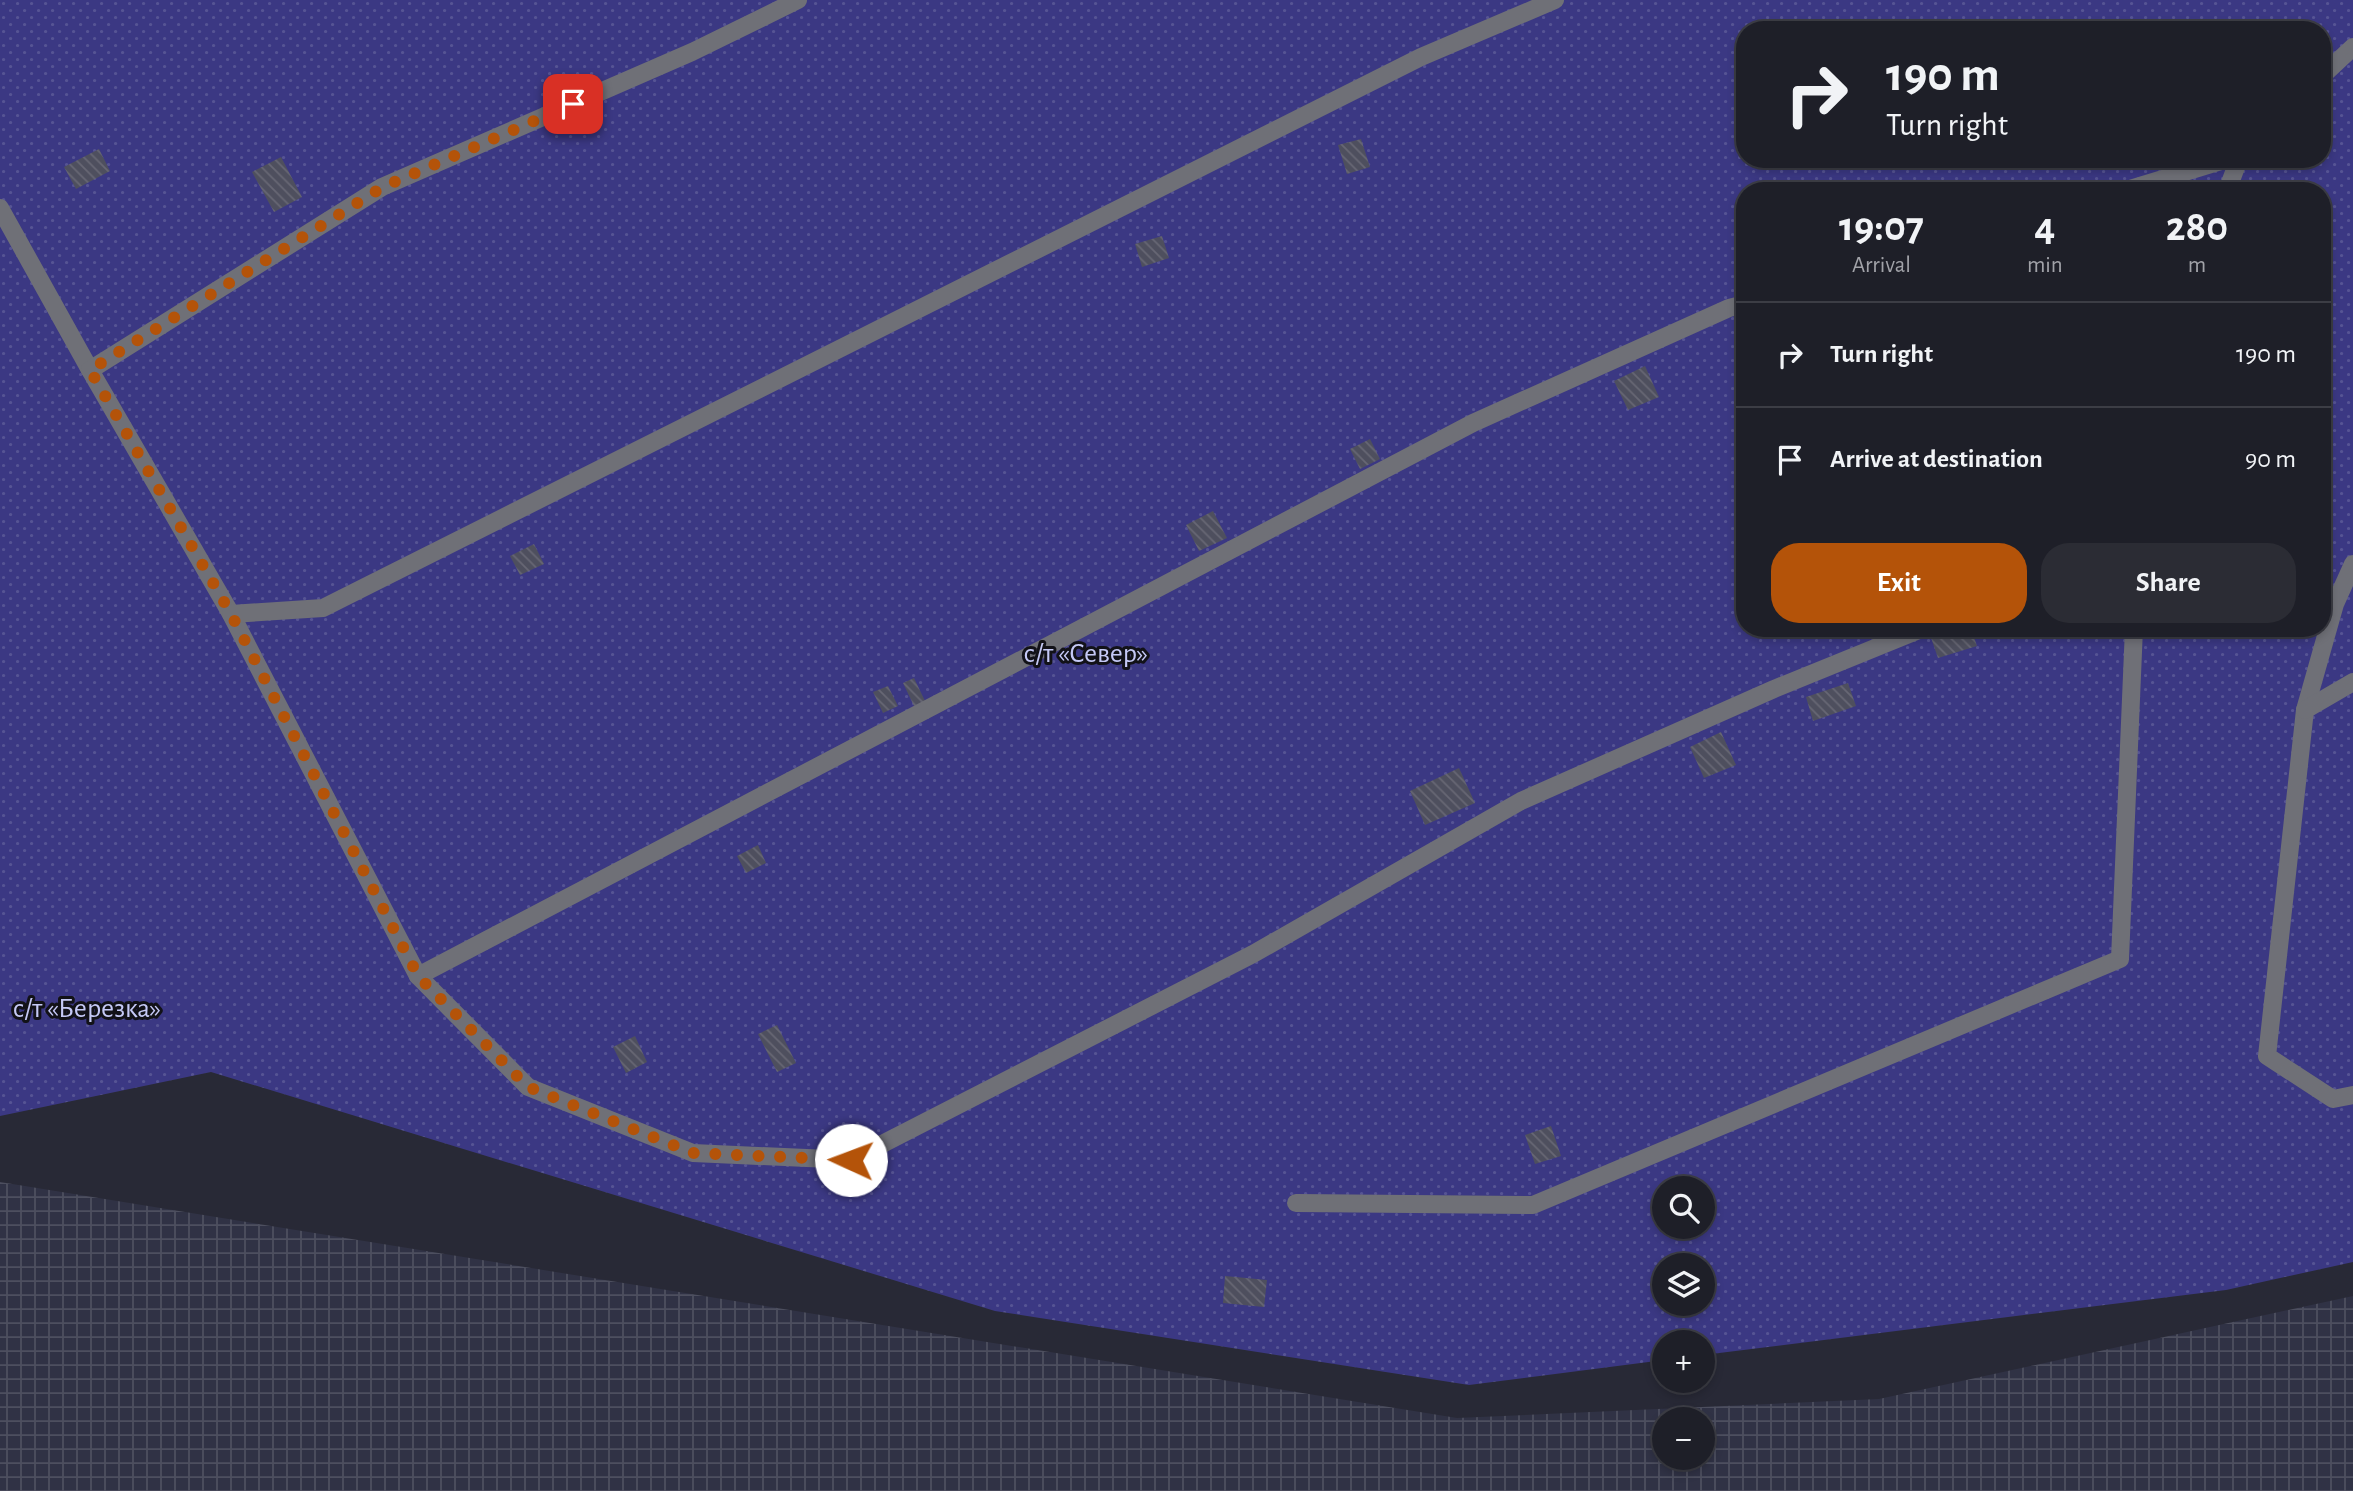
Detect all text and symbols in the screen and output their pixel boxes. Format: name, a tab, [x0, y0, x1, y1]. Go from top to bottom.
icon: right	[1771, 49, 1862, 140]
text: 190 m	[1886, 51, 2000, 100]
pin	[543, 74, 603, 134]
icon: arrive	[554, 85, 592, 123]
text: Turn right	[1886, 109, 2008, 141]
text: 19:07	[1839, 206, 1924, 248]
text: 4	[2034, 206, 2055, 248]
text: 280	[2166, 206, 2228, 248]
text: Arrival	[1852, 254, 1911, 277]
text: min	[2027, 254, 2063, 277]
text: m	[2188, 254, 2206, 277]
icon: right	[1771, 336, 1809, 374]
text: Turn right	[1830, 341, 1933, 367]
text: 190 m	[2236, 341, 2296, 367]
icon: arrive	[1771, 441, 1809, 479]
text: Arrive at destination	[1830, 446, 2043, 472]
text: 90 m	[2245, 446, 2296, 472]
button: Exit	[1771, 543, 2027, 623]
button: Share	[2041, 543, 2296, 623]
park label: с/т «Север»	[1024, 640, 1148, 668]
park label: с/т «Березка»	[13, 995, 161, 1023]
position arrow	[814, 1123, 888, 1197]
map controls	[1652, 1176, 1715, 1470]
button: search	[1652, 1176, 1715, 1239]
button: layers	[1652, 1253, 1715, 1316]
button: +	[1652, 1330, 1715, 1393]
button: −	[1652, 1407, 1715, 1470]

